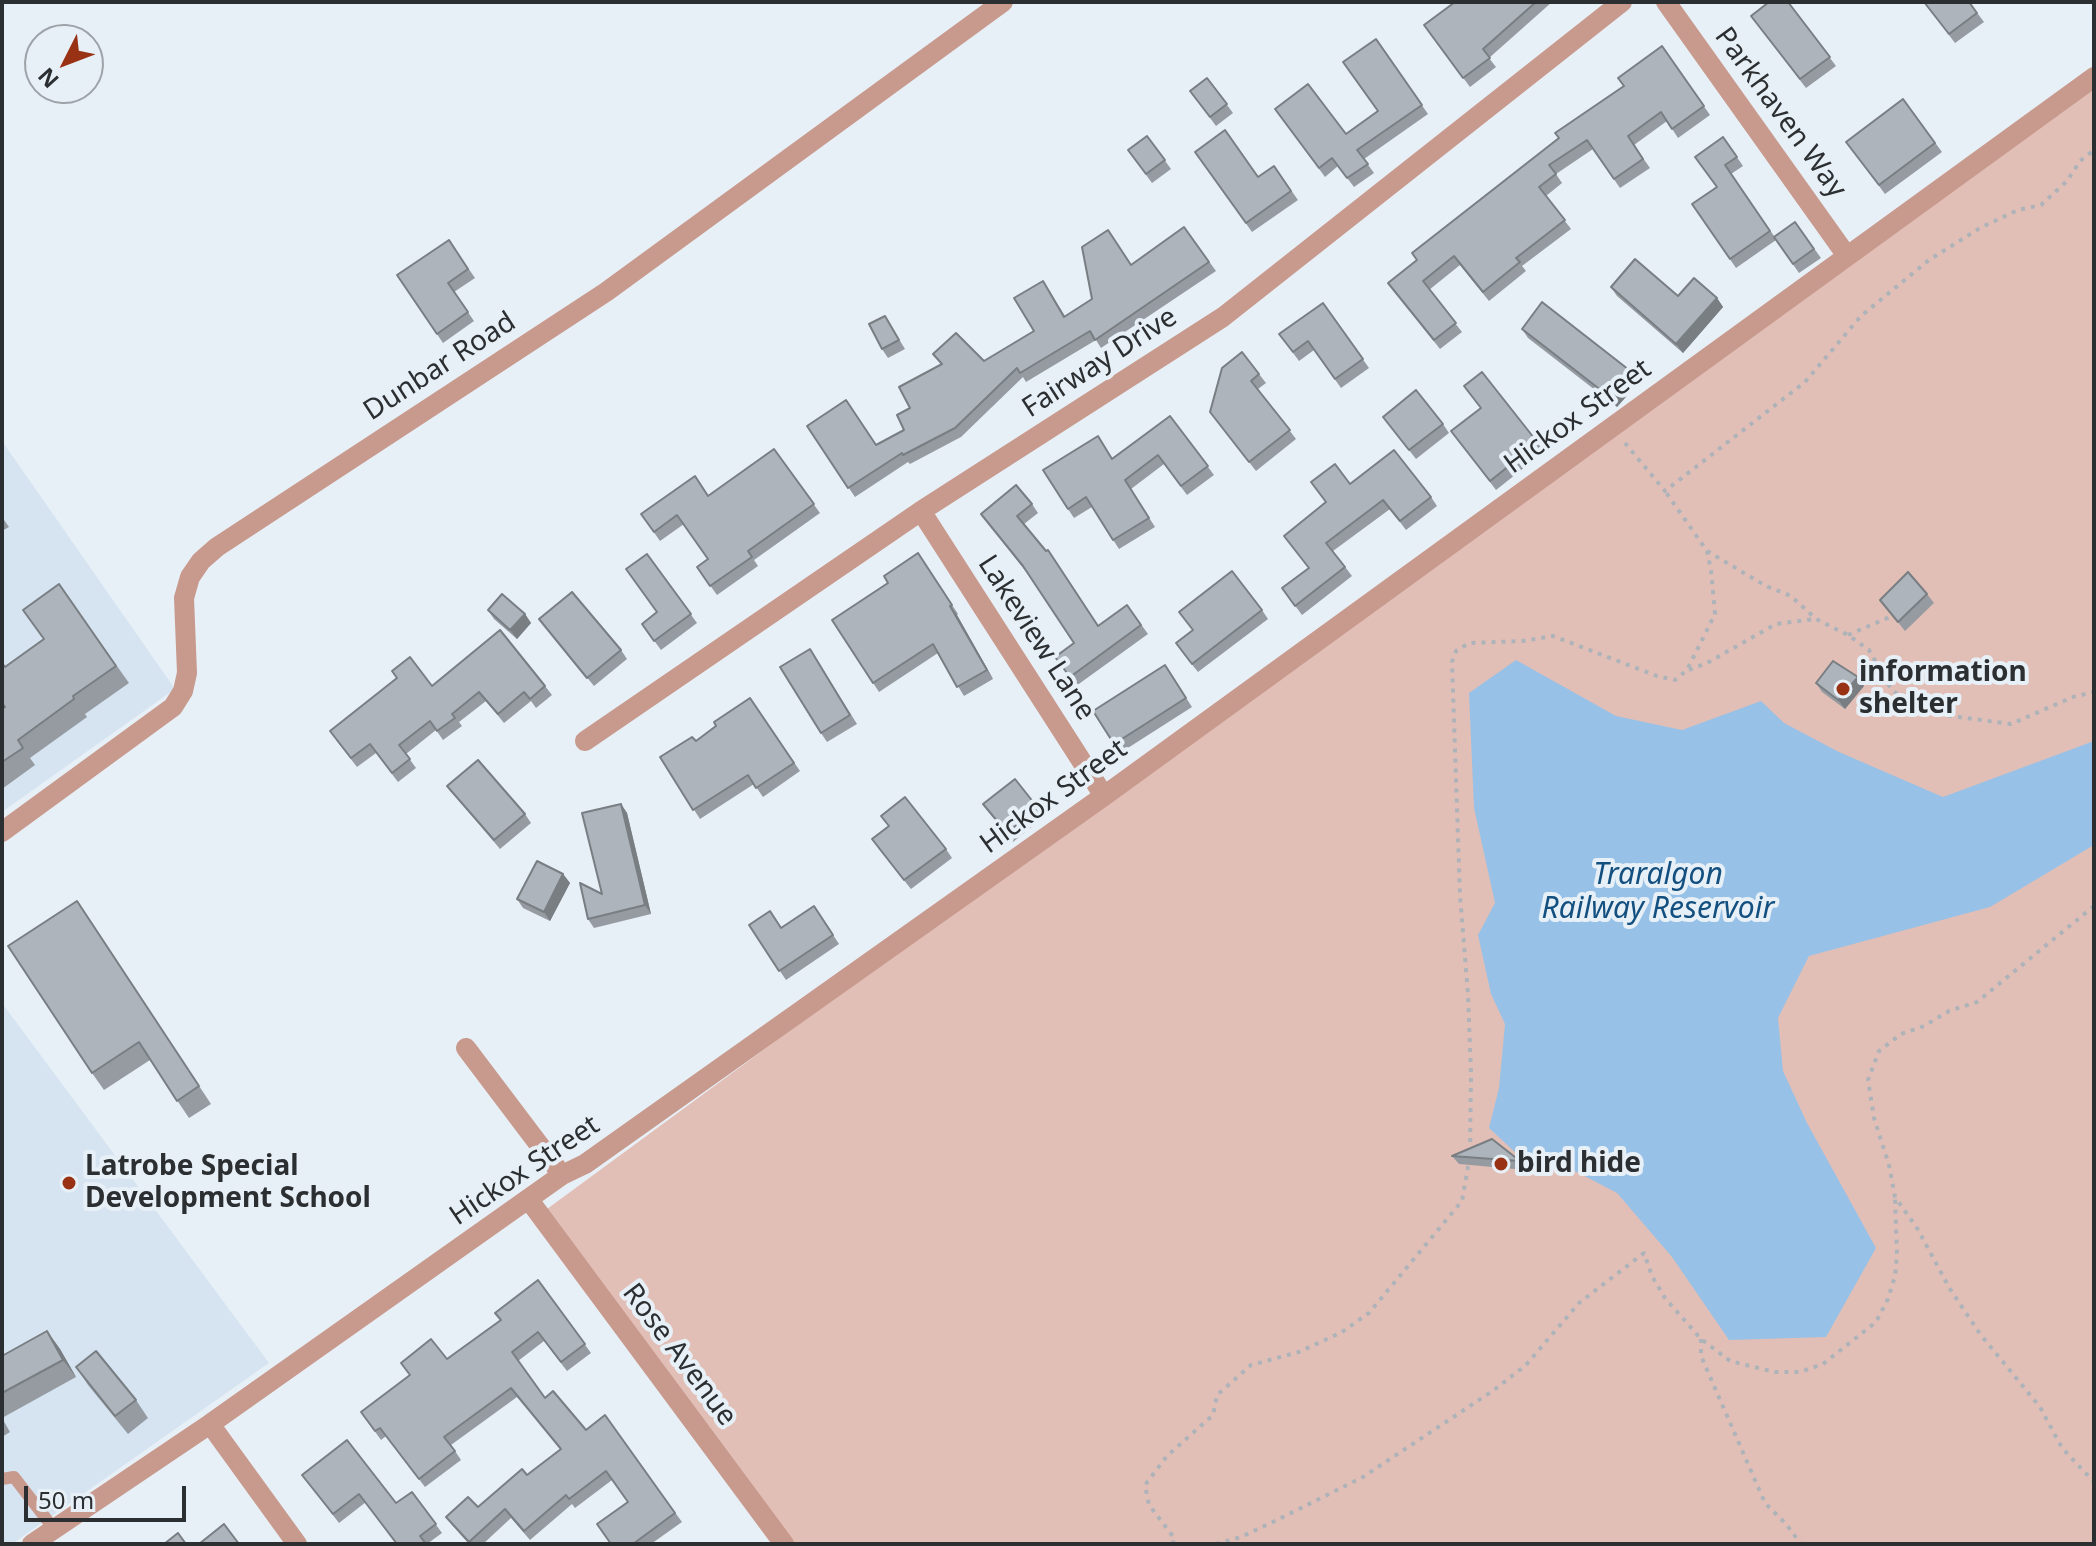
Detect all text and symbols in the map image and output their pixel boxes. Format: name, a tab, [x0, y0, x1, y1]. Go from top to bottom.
street label: Parkhaven Way	[1707, 21, 1853, 205]
north arrow	[24, 24, 104, 104]
text: N	[31, 62, 65, 95]
street label: Fairway Drive	[1016, 301, 1184, 425]
street label: Dunbar Road	[358, 305, 522, 429]
street label: Hickox Street	[1498, 353, 1658, 481]
street label: Lakeview Lane	[970, 549, 1102, 727]
place label: information shelter	[1859, 656, 2027, 722]
marker: information shelter	[1834, 680, 1852, 698]
street label: Hickox Street	[974, 733, 1134, 861]
water label: Traralgon Railway Reservoir	[1542, 857, 1774, 928]
street label: Hickox Street	[444, 1109, 606, 1233]
place label: bird hide	[1517, 1147, 1641, 1181]
place label: Latrobe Special Development School	[85, 1150, 371, 1216]
marker: bird hide	[1492, 1155, 1510, 1173]
marker: Latrobe Special Development School	[60, 1174, 78, 1192]
street label: Rose Avenue	[615, 1277, 743, 1433]
scale bar	[28, 1470, 190, 1520]
text: 50 m	[38, 1483, 94, 1516]

